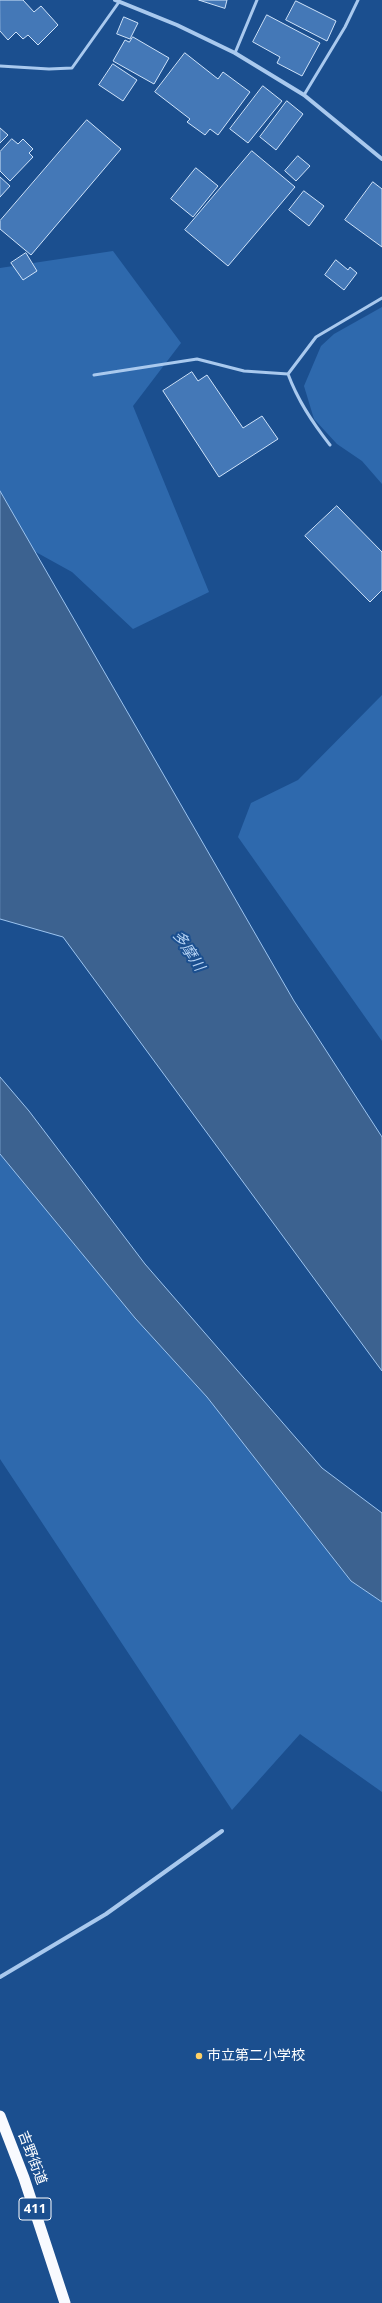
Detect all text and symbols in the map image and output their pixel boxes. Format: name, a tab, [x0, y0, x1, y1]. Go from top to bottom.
water label: 多摩川	[168, 927, 208, 975]
place label: 市立第二小学校	[207, 2048, 305, 2064]
marker: 市立第二小学校	[194, 2051, 204, 2061]
street label: 吉野街道	[14, 2129, 50, 2187]
road number: 411	[19, 2198, 51, 2220]

